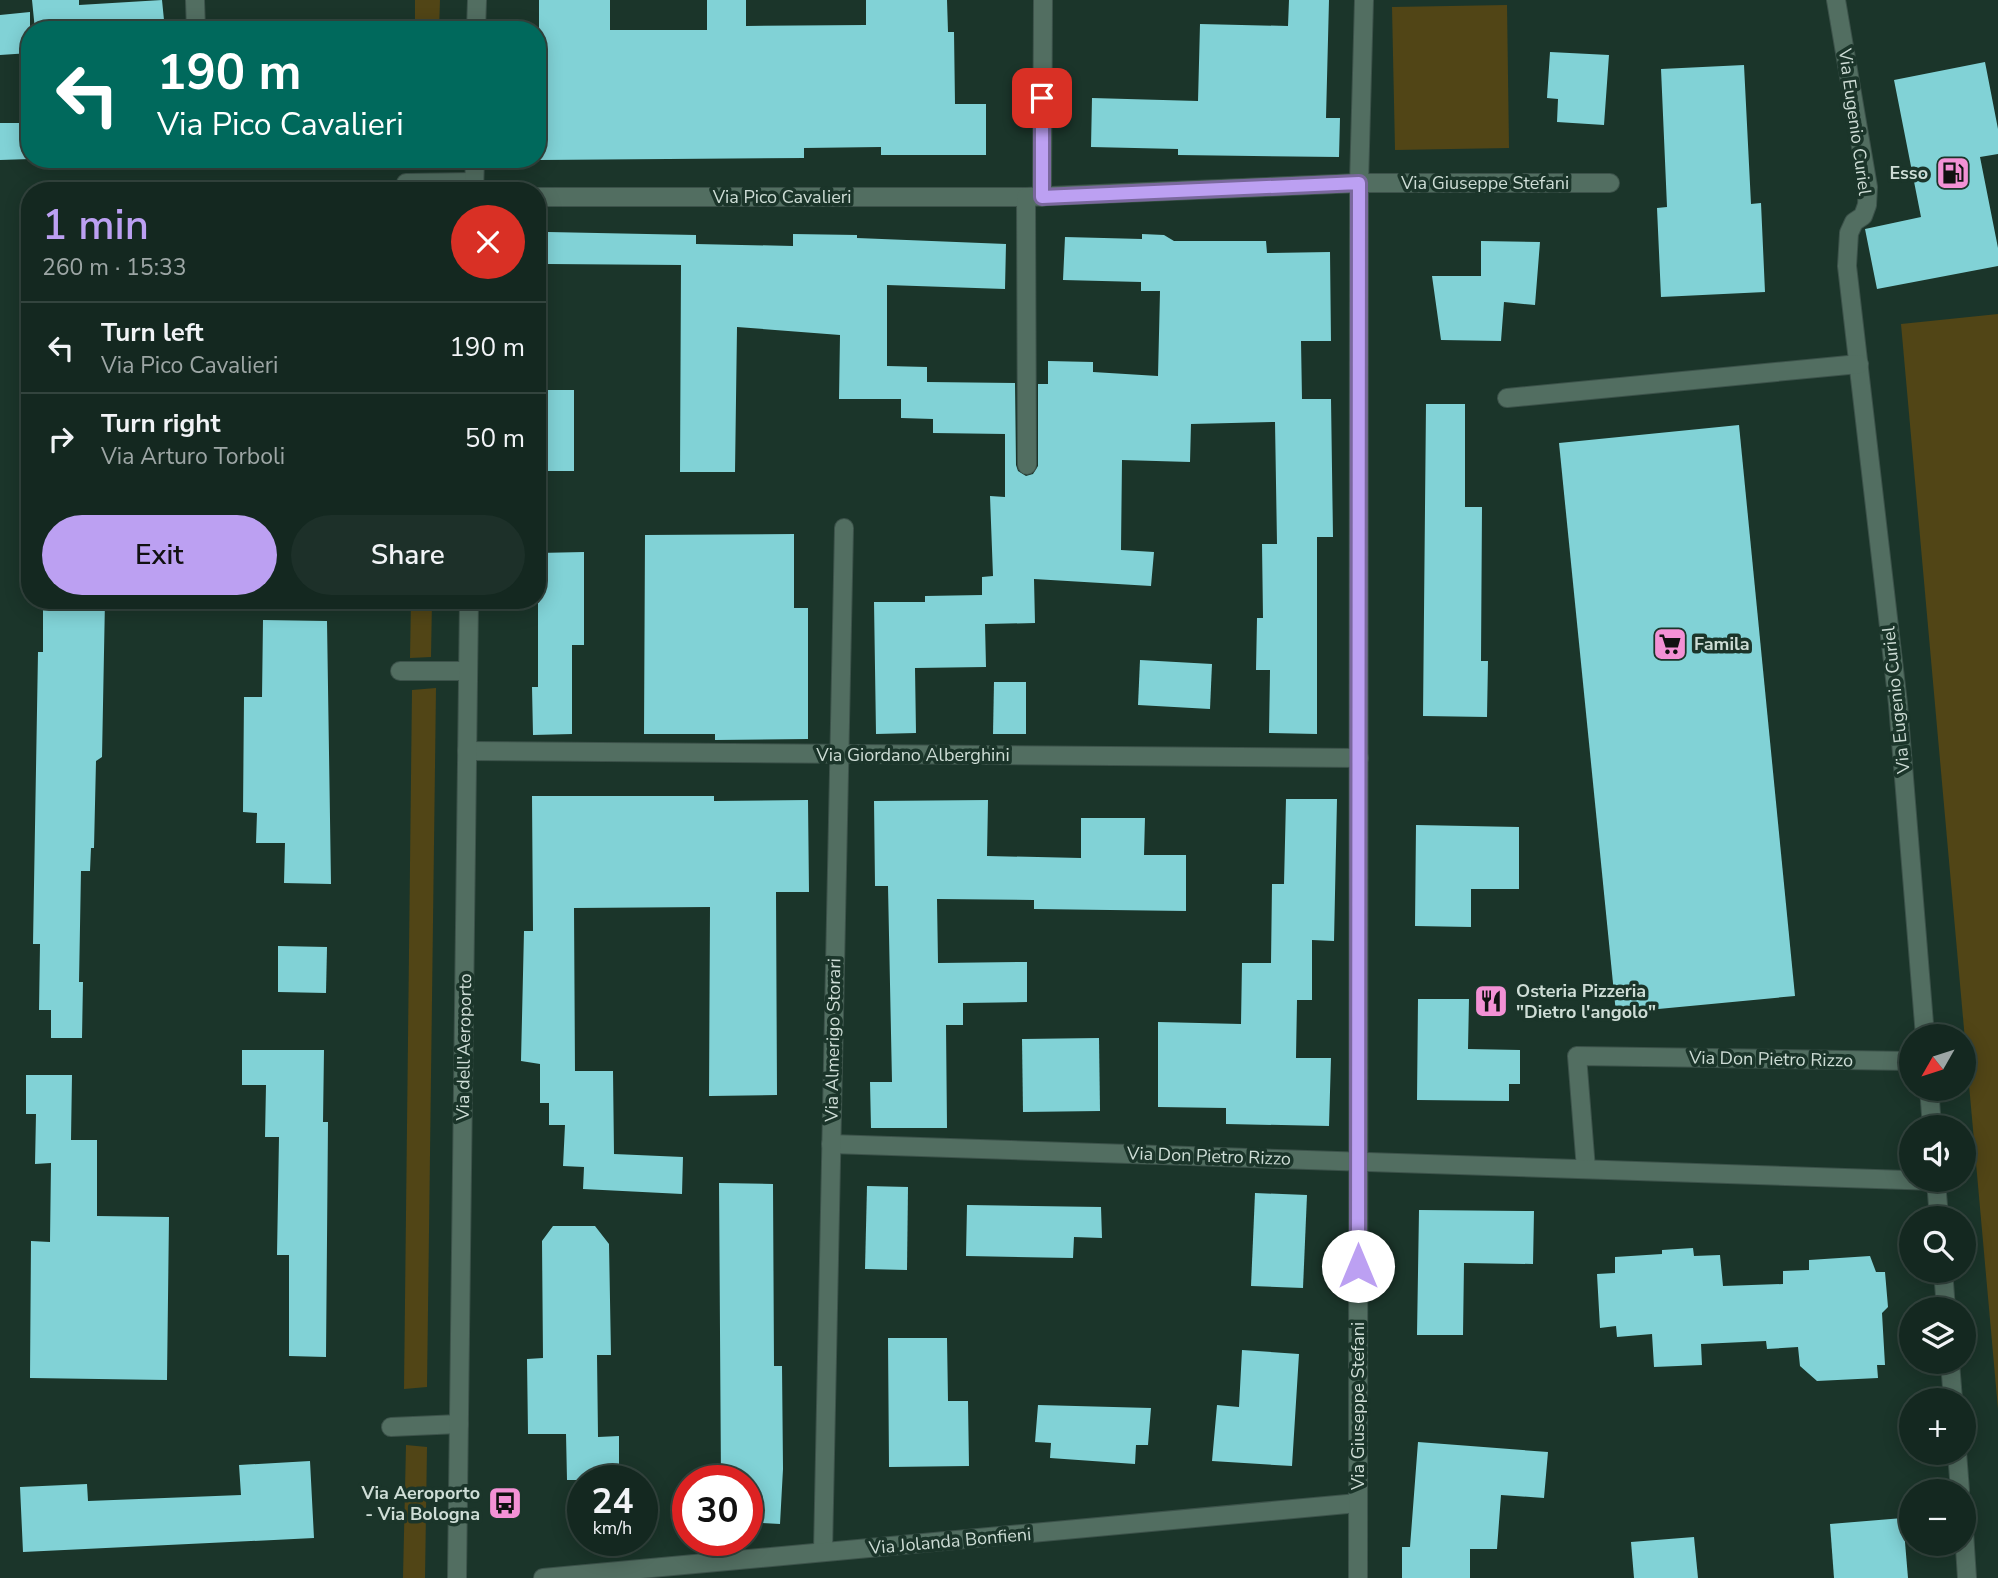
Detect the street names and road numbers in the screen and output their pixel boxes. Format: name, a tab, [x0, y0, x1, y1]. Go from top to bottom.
street label: Via Eugenio Curiel	[1833, 46, 1877, 198]
street label: Via Giuseppe Stefani	[1400, 171, 1569, 195]
street label: Via Pico Cavalieri	[712, 185, 851, 209]
street label: Via Eugenio Curiel	[1876, 624, 1916, 776]
street label: Via Giordano Alberghini	[815, 743, 1010, 767]
street label: Via Almerigo Storari	[820, 958, 846, 1123]
street label: Via dell'Aeroporto	[451, 973, 477, 1122]
street label: Via Don Pietro Rizzo	[1688, 1046, 1853, 1072]
street label: Via Don Pietro Rizzo	[1126, 1141, 1291, 1171]
street label: Via Giuseppe Stefani	[1346, 1322, 1370, 1491]
street label: Via Jolanda Bonfieni	[867, 1522, 1032, 1560]

